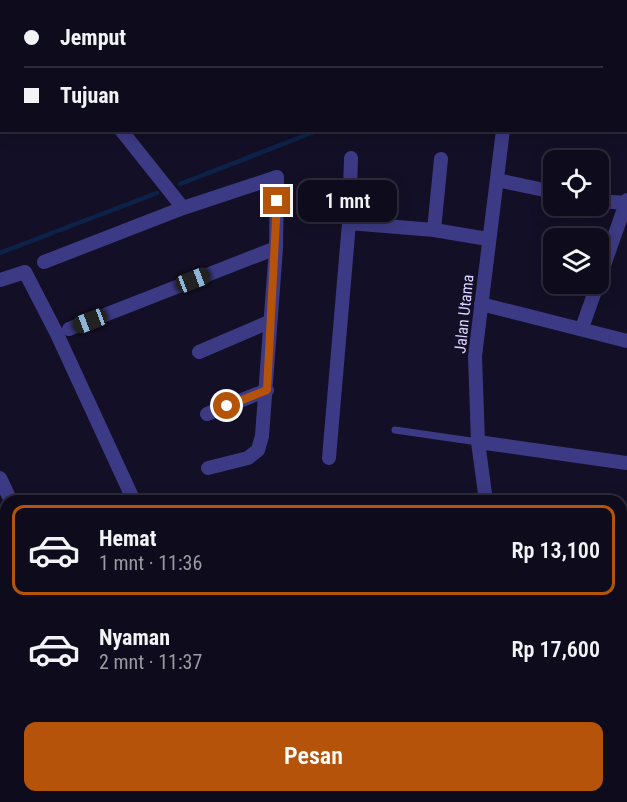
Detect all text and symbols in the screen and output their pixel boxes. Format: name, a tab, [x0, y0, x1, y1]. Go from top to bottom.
text: Jemput	[60, 25, 126, 50]
text: Tujuan	[60, 83, 119, 108]
map controls	[543, 150, 609, 294]
button: locate	[543, 150, 609, 216]
callout: 1 mnt	[298, 180, 397, 222]
route end	[263, 187, 290, 214]
text: 1 mnt	[325, 189, 370, 213]
button: layers	[543, 228, 609, 294]
car	[173, 265, 213, 295]
street label: Jalan Utama	[450, 274, 478, 354]
car	[70, 306, 110, 336]
route start	[213, 392, 240, 419]
icon: car	[27, 523, 81, 577]
text: Hemat	[99, 526, 156, 551]
text: Rp 13,100	[512, 538, 600, 563]
text: 1 mnt · 11:36	[99, 551, 202, 575]
icon: car	[27, 622, 81, 676]
text: Nyaman	[99, 625, 170, 650]
text: Rp 17,600	[512, 637, 600, 662]
text: 2 mnt · 11:37	[99, 650, 202, 674]
button: Pesan	[24, 722, 603, 791]

